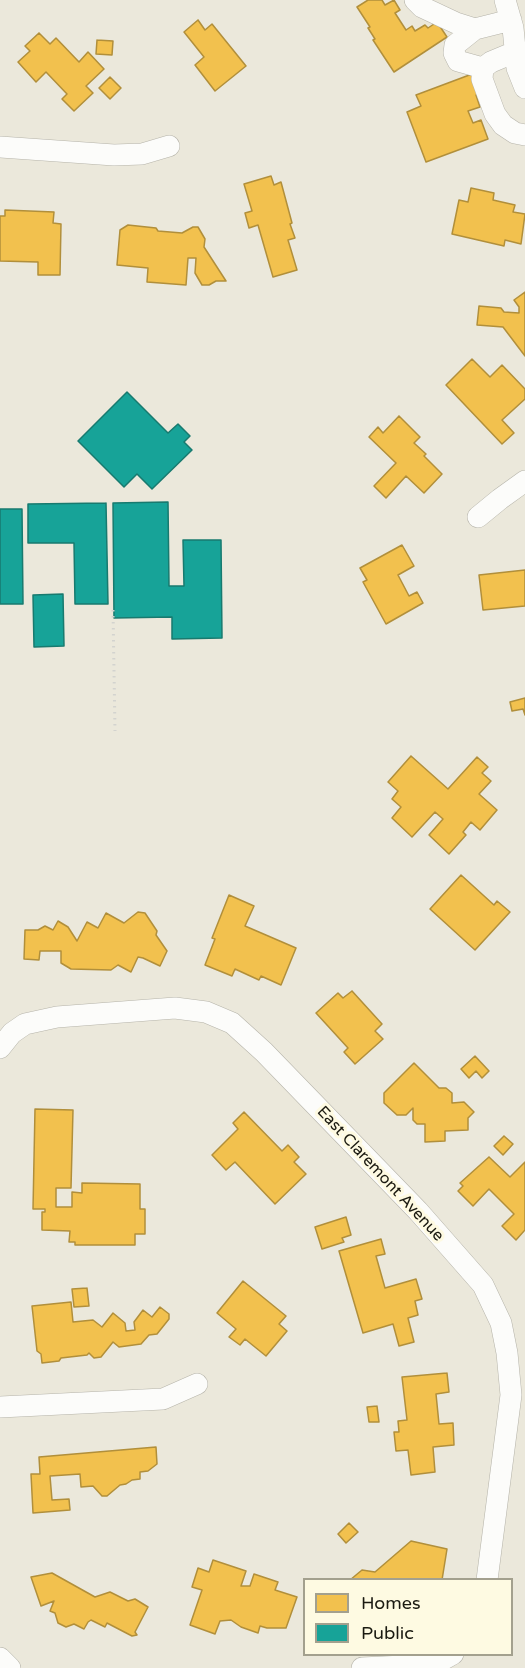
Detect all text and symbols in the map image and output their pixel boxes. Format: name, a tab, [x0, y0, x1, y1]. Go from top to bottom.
street label: East Claremont Avenue	[312, 1103, 448, 1245]
legend	[303, 1578, 513, 1656]
text: Homes	[361, 1592, 421, 1614]
text: Public	[361, 1622, 414, 1644]

